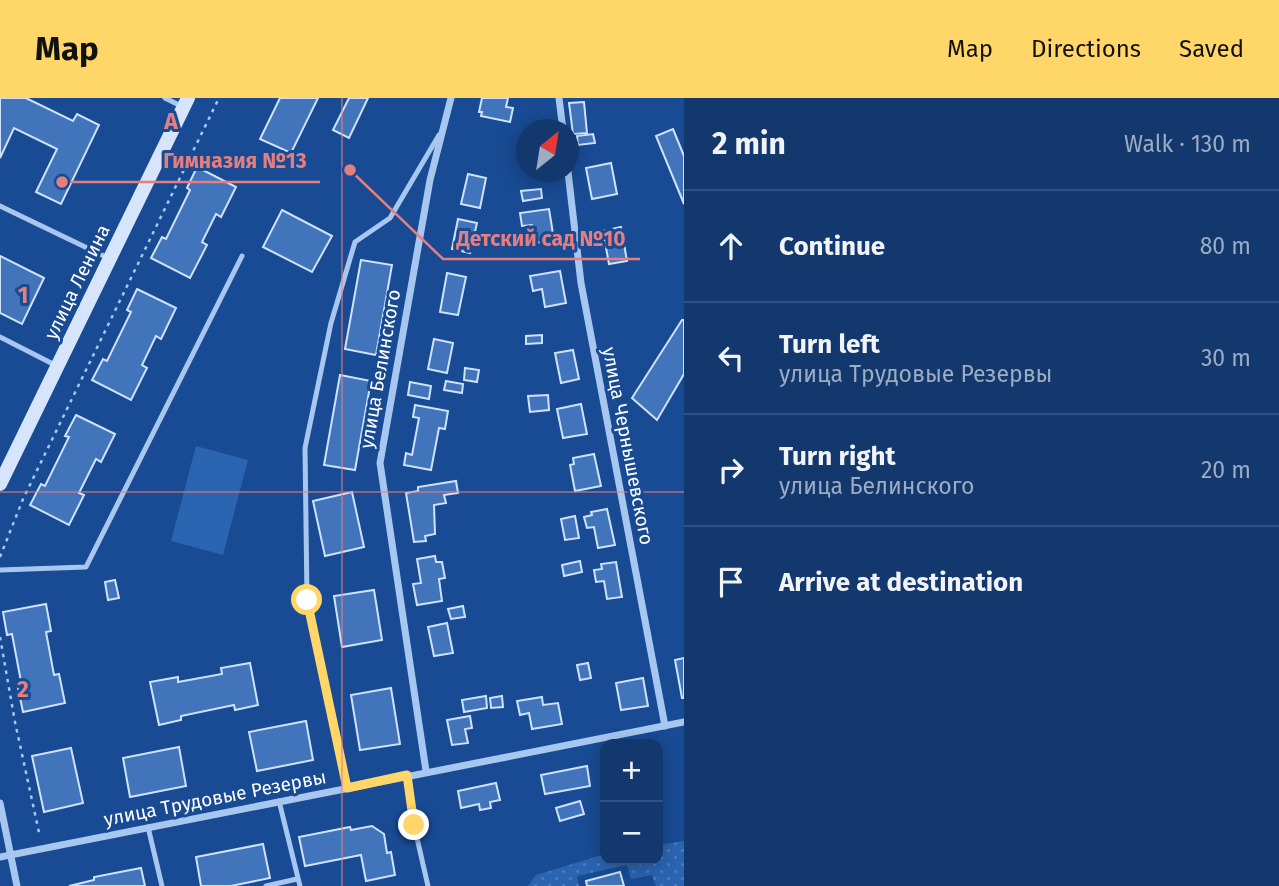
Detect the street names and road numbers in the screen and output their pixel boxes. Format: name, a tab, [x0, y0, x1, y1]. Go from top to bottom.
street label: улица Ленина	[39, 221, 115, 343]
street label: улица Белинского	[355, 288, 405, 450]
street label: улица Чернышевского	[598, 345, 658, 547]
street label: улица Трудовые Резервы	[102, 765, 328, 831]

